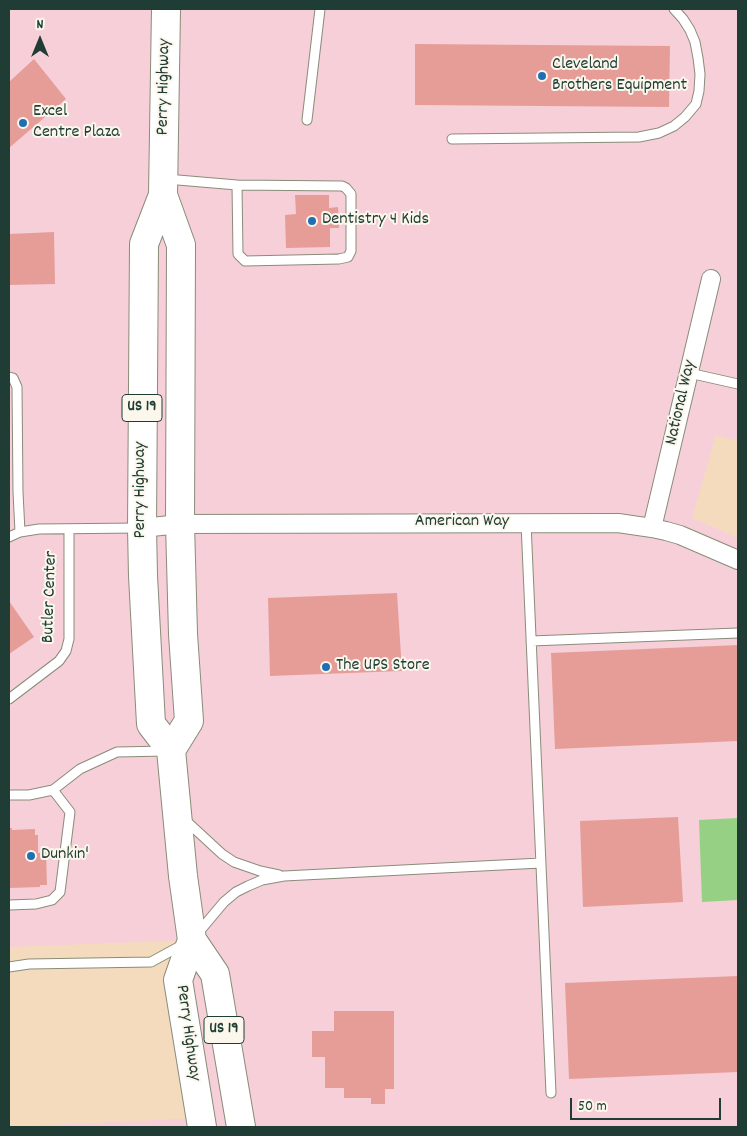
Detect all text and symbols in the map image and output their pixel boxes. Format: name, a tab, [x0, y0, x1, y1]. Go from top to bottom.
north arrow	[15, 15, 65, 65]
text: N	[37, 15, 43, 35]
street label: Perry Highway	[153, 38, 177, 136]
place label: Cleveland Brothers Equipment	[552, 55, 687, 98]
marker: Cleveland Brothers Equipment	[536, 70, 548, 82]
place label: Excel Centre Plaza	[33, 102, 120, 144]
marker: Excel Centre Plaza	[17, 117, 29, 129]
place label: Dentistry 4 Kids	[322, 210, 429, 232]
marker: Dentistry 4 Kids	[306, 215, 318, 227]
street label: National Way	[662, 358, 702, 448]
road number: US 19	[122, 394, 162, 422]
street label: Perry Highway	[131, 442, 153, 538]
street label: American Way	[415, 512, 509, 534]
street label: Butler Center	[39, 550, 63, 644]
place label: The UPS Store	[336, 656, 430, 678]
marker: The UPS Store	[320, 661, 332, 673]
place label: Dunkin'	[41, 845, 89, 867]
marker: Dunkin'	[25, 850, 37, 862]
street label: Perry Highway	[170, 984, 204, 1082]
road number: US 19	[204, 1016, 244, 1044]
scale bar	[572, 1088, 723, 1120]
text: 50 m	[578, 1096, 607, 1118]

